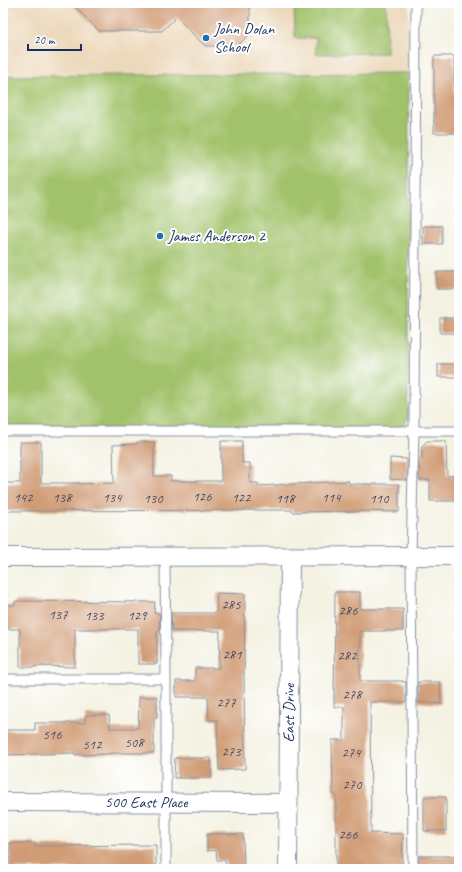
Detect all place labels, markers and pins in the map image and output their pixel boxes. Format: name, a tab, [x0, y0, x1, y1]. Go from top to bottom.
place label: John Dolan School	[213, 19, 275, 57]
marker: John Dolan School	[201, 33, 211, 43]
place label: James Anderson 2	[167, 226, 267, 246]
marker: James Anderson 2	[155, 231, 165, 241]

